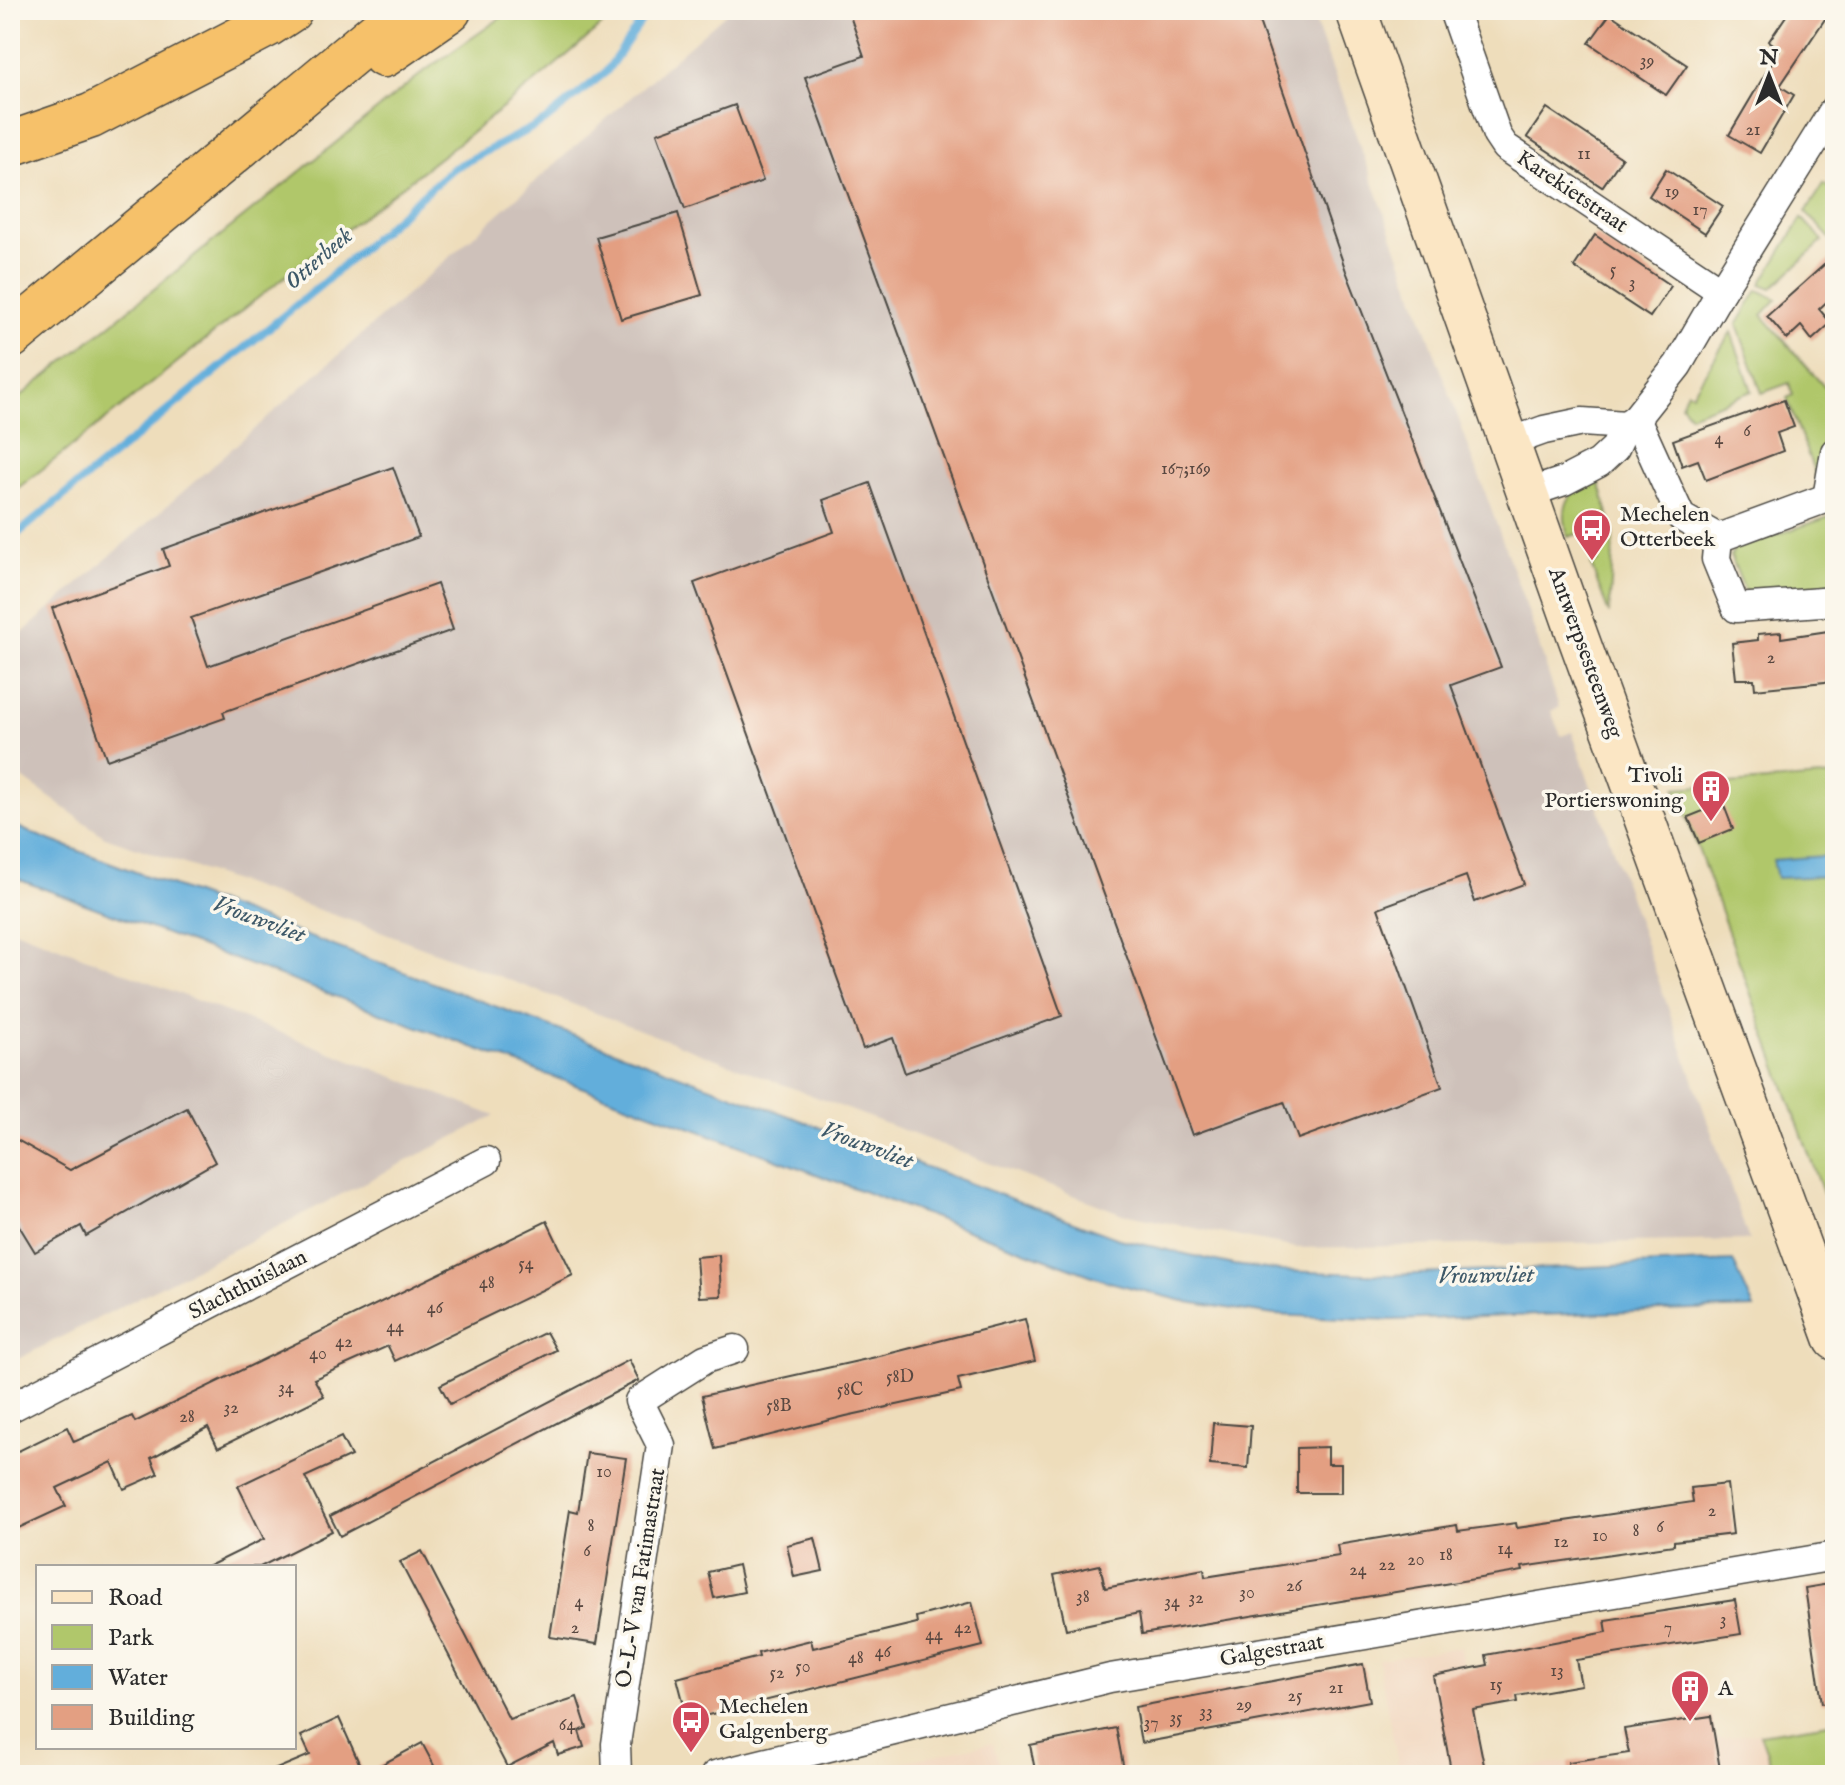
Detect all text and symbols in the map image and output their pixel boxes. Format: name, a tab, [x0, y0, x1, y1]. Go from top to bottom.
north arrow	[1729, 36, 1809, 116]
text: N	[1758, 44, 1779, 72]
house number: 39	[1640, 50, 1654, 73]
house number: 21	[1745, 119, 1761, 142]
house number: 11	[1577, 143, 1591, 166]
street label: Karekietstraat	[1511, 144, 1634, 240]
house number: 19	[1665, 181, 1679, 204]
house number: 17	[1692, 199, 1708, 222]
water label: Otterbeek	[278, 221, 360, 297]
house number: 5	[1610, 259, 1617, 282]
house number: 3	[1629, 272, 1635, 295]
house number: 6	[1743, 420, 1751, 443]
house number: 4	[1715, 428, 1724, 451]
house number: 167;169	[1161, 458, 1211, 481]
place label: Mechelen Otterbeek	[1620, 501, 1715, 554]
bus stop icon: Mechelen Otterbeek	[1571, 507, 1613, 562]
street label: Antwerpsesteenweg	[1541, 563, 1629, 743]
house number: 2	[1767, 647, 1775, 670]
place label: Tivoli Portierswoning	[1544, 762, 1684, 815]
building icon: Tivoli Portierswoning	[1690, 768, 1732, 823]
water label: Vrouwvliet	[208, 889, 311, 951]
water label: Vrouwvliet	[816, 1115, 919, 1177]
street label: Slachthuislaan	[184, 1243, 312, 1327]
house number: 54	[518, 1253, 534, 1276]
water label: Vrouwvliet	[1437, 1260, 1536, 1292]
house number: 48	[479, 1272, 495, 1295]
house number: 46	[427, 1297, 444, 1320]
house number: 44	[386, 1316, 404, 1339]
house number: 42	[335, 1331, 353, 1354]
house number: 40	[309, 1343, 327, 1366]
house number: 58D	[886, 1366, 914, 1389]
house number: 34	[278, 1377, 294, 1400]
house number: 58C	[837, 1379, 863, 1402]
house number: 58B	[766, 1395, 792, 1418]
house number: 32	[223, 1397, 239, 1420]
house number: 28	[179, 1406, 195, 1429]
house number: 10	[596, 1461, 612, 1484]
street label: O-L-V van Fatimastraat	[610, 1466, 672, 1690]
house number: 2	[1708, 1500, 1716, 1523]
house number: 8	[587, 1515, 595, 1538]
house number: 6	[1656, 1516, 1664, 1539]
house number: 8	[1632, 1520, 1640, 1543]
house number: 10	[1592, 1525, 1608, 1548]
house number: 12	[1553, 1531, 1569, 1554]
house number: 14	[1497, 1538, 1513, 1561]
house number: 6	[583, 1540, 591, 1563]
house number: 18	[1439, 1544, 1453, 1567]
house number: 20	[1407, 1549, 1425, 1572]
house number: 22	[1379, 1554, 1395, 1577]
house number: 24	[1349, 1559, 1367, 1582]
legend	[36, 1565, 296, 1749]
house number: 26	[1286, 1575, 1302, 1598]
house number: 30	[1239, 1582, 1255, 1605]
text: Road	[108, 1583, 162, 1614]
house number: 38	[1076, 1586, 1090, 1609]
house number: 32	[1188, 1587, 1204, 1610]
house number: 4	[575, 1591, 584, 1614]
house number: 34	[1164, 1591, 1180, 1614]
house number: 3	[1720, 1609, 1726, 1632]
house number: 2	[571, 1617, 579, 1640]
house number: 42	[954, 1617, 972, 1640]
house number: 7	[1664, 1617, 1672, 1640]
text: Park	[108, 1623, 154, 1654]
house number: 44	[925, 1624, 943, 1647]
street label: Galgestraat	[1218, 1628, 1327, 1674]
house number: 46	[875, 1641, 892, 1664]
house number: 48	[848, 1647, 864, 1670]
house number: 50	[795, 1656, 811, 1679]
house number: 13	[1550, 1660, 1564, 1683]
house number: 52	[770, 1662, 784, 1685]
text: Water	[108, 1663, 168, 1694]
building icon: A	[1669, 1668, 1711, 1723]
house number: 15	[1489, 1674, 1503, 1697]
place label: A	[1717, 1675, 1734, 1703]
house number: 21	[1328, 1677, 1344, 1700]
house number: 25	[1288, 1685, 1303, 1708]
place label: Mechelen Galgenberg	[719, 1693, 829, 1746]
house number: 29	[1236, 1694, 1252, 1717]
bus stop icon: Mechelen Galgenberg	[670, 1699, 712, 1754]
house number: 33	[1199, 1701, 1213, 1724]
text: Building	[108, 1703, 195, 1734]
house number: 35	[1169, 1707, 1183, 1730]
house number: 37	[1143, 1712, 1159, 1735]
house number: 64	[559, 1714, 575, 1737]

